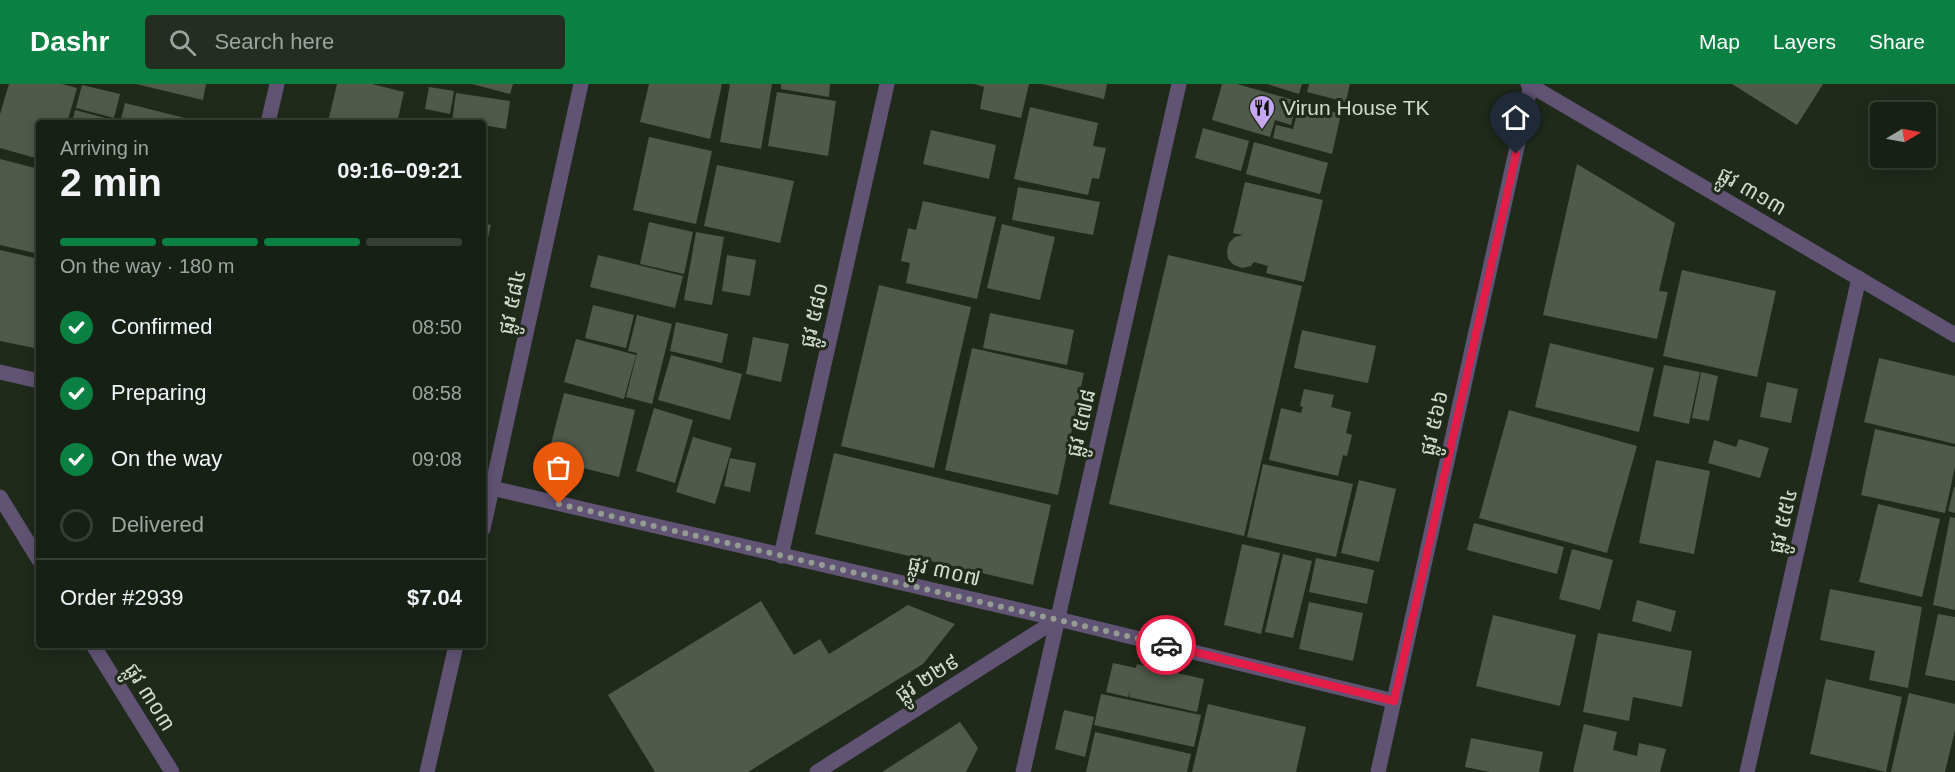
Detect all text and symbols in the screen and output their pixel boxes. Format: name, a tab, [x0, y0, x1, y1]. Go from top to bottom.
search box	[145, 15, 565, 69]
text: Dashr	[30, 26, 109, 57]
icon: search	[166, 26, 199, 59]
text: Search here	[214, 29, 334, 54]
text: Map	[1699, 30, 1740, 53]
text: Layers	[1773, 30, 1836, 53]
text: Share	[1869, 30, 1925, 53]
pin	[1490, 92, 1541, 154]
restaurant icon: Virun House TK	[1247, 93, 1277, 131]
place label: Virun House TK	[1282, 96, 1429, 119]
icon: home	[1499, 101, 1532, 134]
north arrow	[1870, 102, 1936, 168]
map controls	[1870, 102, 1936, 168]
text: Arriving in	[60, 137, 149, 159]
text: 09:16–09:21	[337, 158, 462, 183]
text: 2 min	[60, 161, 162, 204]
street label: ផ្លូវ ៣១៣	[1710, 162, 1791, 227]
text: On the way · 180 m	[60, 255, 235, 277]
street label: ផ្លូវ ៥៨៤	[493, 267, 538, 338]
street label: ផ្លូវ ៥៨០	[795, 280, 840, 351]
icon: check	[60, 311, 93, 344]
text: Confirmed	[111, 314, 212, 339]
text: 08:50	[412, 316, 462, 338]
icon: check	[60, 377, 93, 410]
text: Preparing	[111, 380, 206, 405]
text: 08:58	[412, 382, 462, 404]
street label: ផ្លូវ ៥៧៨	[1062, 387, 1107, 461]
street label: ផ្លូវ ៥៦៦	[1415, 388, 1460, 459]
pin	[533, 442, 584, 504]
icon: check	[60, 443, 93, 476]
text: On the way	[111, 446, 222, 471]
text: 09:08	[412, 448, 462, 470]
icon: bag	[542, 451, 575, 484]
street label: ផ្លូវ ៥៥៤	[1764, 486, 1809, 557]
text: Delivered	[111, 512, 204, 537]
street label: ផ្លូវ ៣០៧	[904, 551, 983, 598]
text: Order #2939	[60, 585, 184, 610]
text: $7.04	[407, 585, 462, 610]
courier	[1136, 615, 1196, 675]
icon: car	[1150, 629, 1183, 662]
street label: ផ្លូវ ២២៩	[891, 649, 967, 713]
street label: ផ្លូវ ៣០៣	[114, 659, 180, 739]

